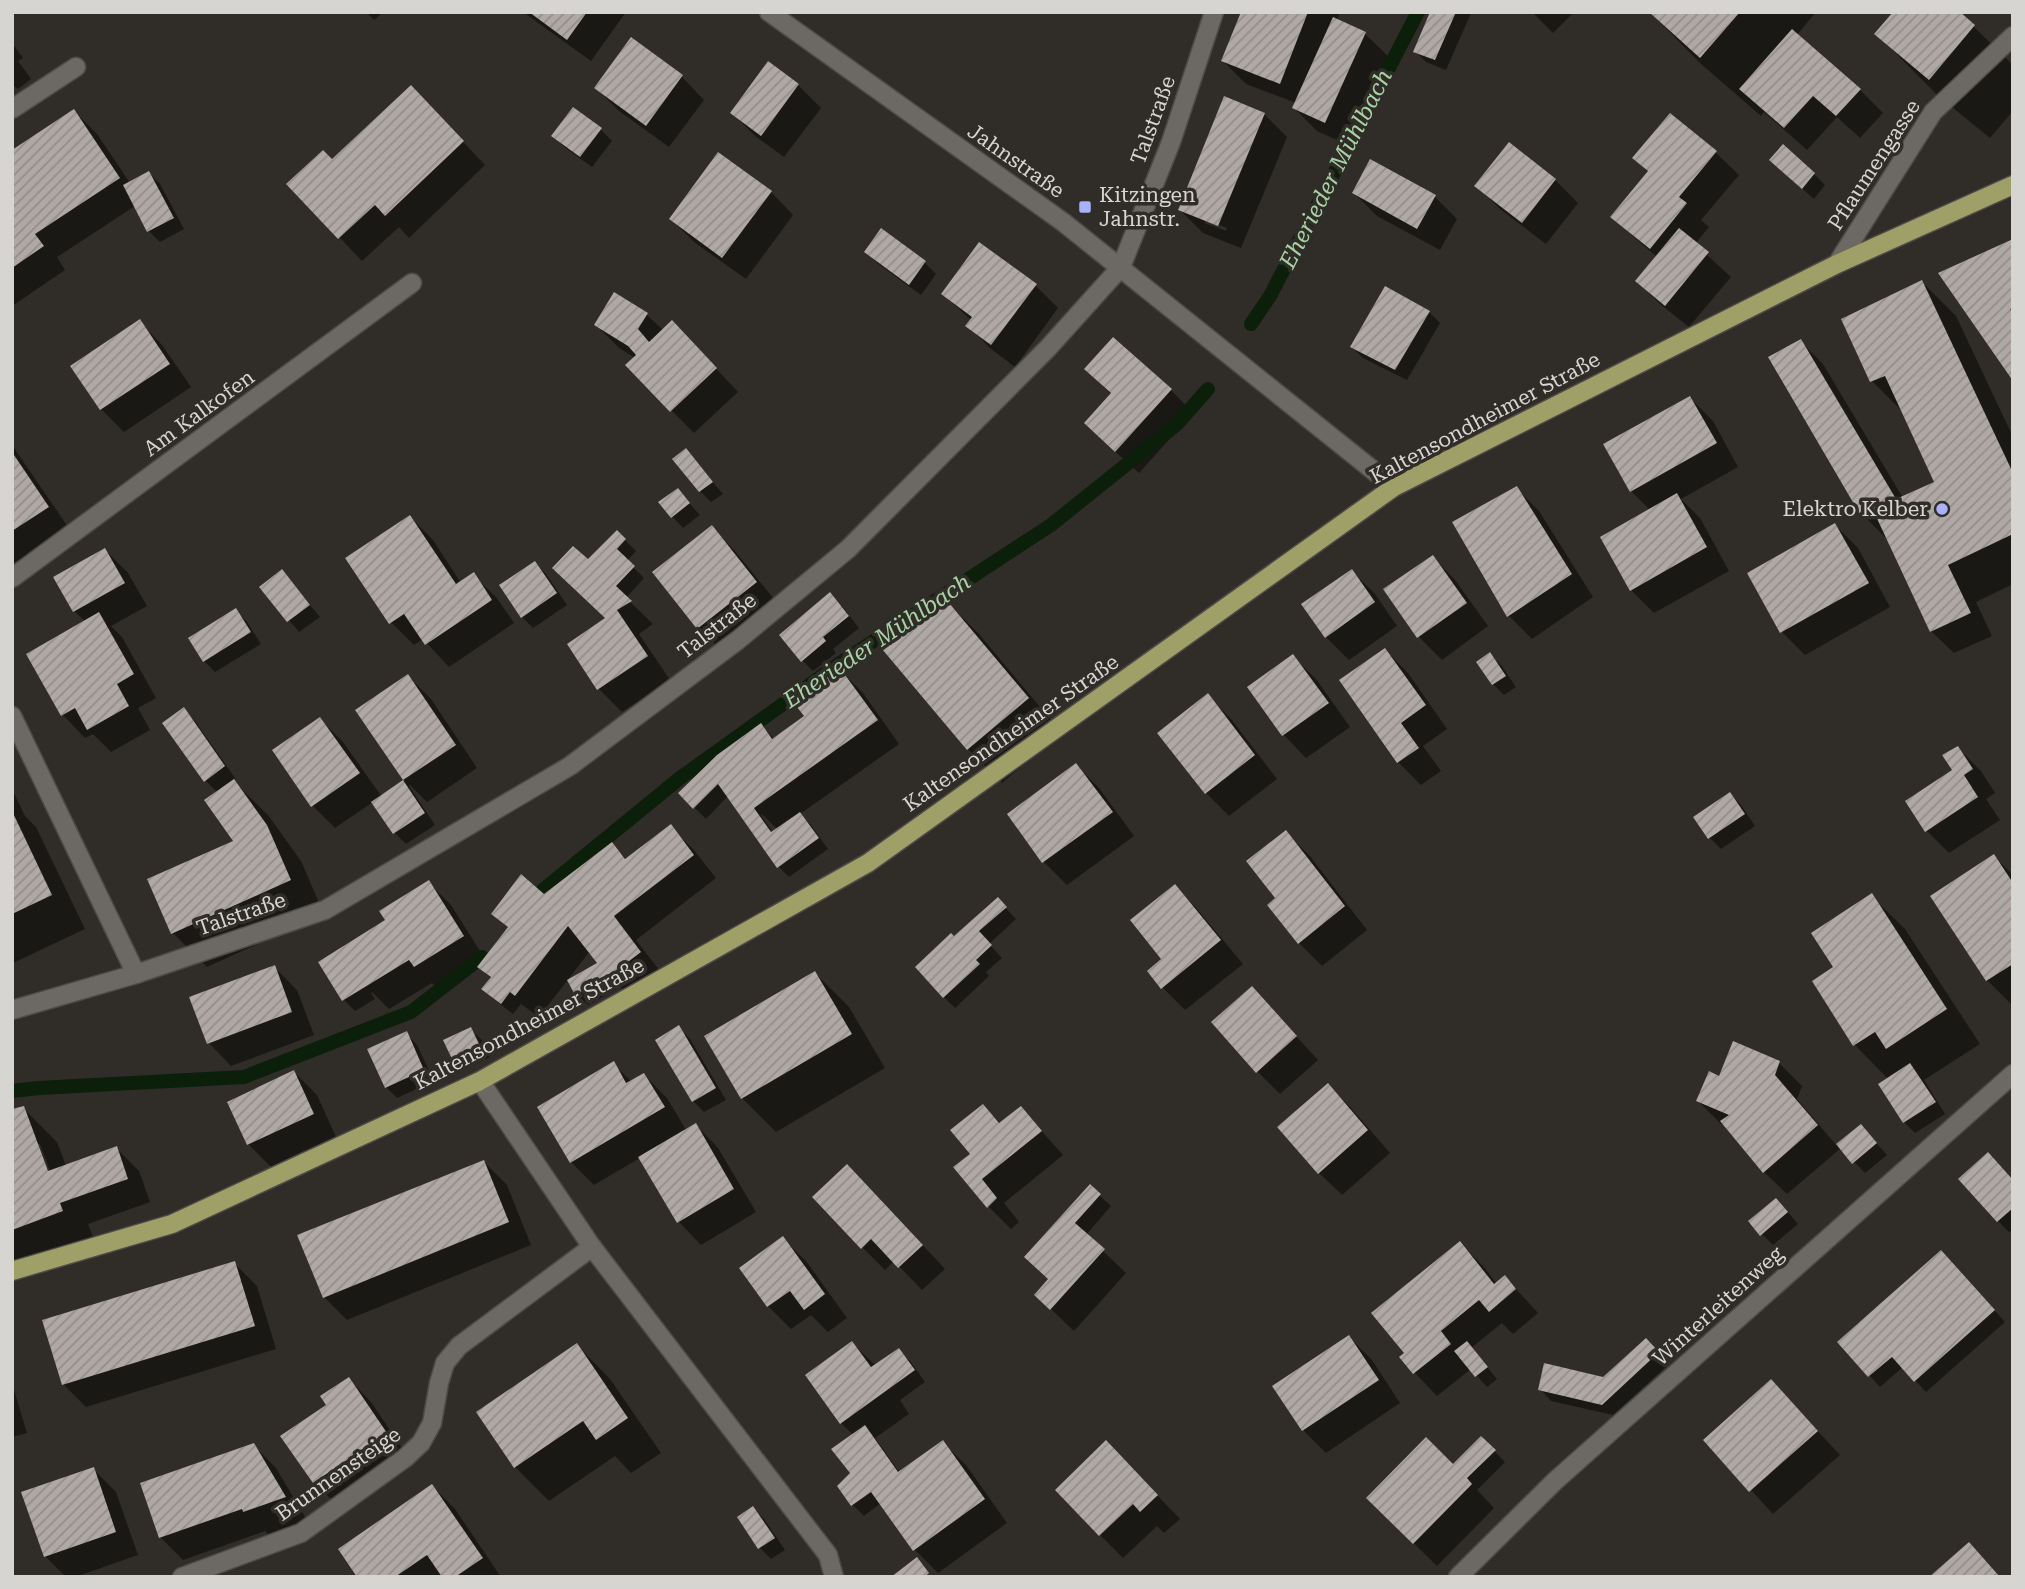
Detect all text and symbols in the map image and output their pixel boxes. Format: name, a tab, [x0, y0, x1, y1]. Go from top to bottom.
water label: Eherieder Mühlbach	[1274, 65, 1398, 274]
street label: Talstraße	[1126, 72, 1180, 168]
street label: Pflaumengasse	[1823, 95, 1925, 235]
street label: Jahnstraße	[963, 119, 1069, 203]
place label: Kitzingen Jahnstr.	[1099, 183, 1196, 231]
marker: Kitzingen Jahnstr.	[1077, 199, 1093, 215]
street label: Kaltensondheimer Straße	[1366, 347, 1604, 489]
street label: Am Kalkofen	[139, 365, 259, 461]
place label: Elektro Kelber	[1783, 497, 1928, 521]
marker: Elektro Kelber	[1934, 501, 1950, 517]
water label: Eherieder Mühlbach	[778, 568, 976, 714]
street label: Talstraße	[673, 588, 761, 664]
street label: Kaltensondheimer Straße	[899, 649, 1123, 817]
street label: Talstraße	[193, 888, 289, 940]
street label: Kaltensondheimer Straße	[410, 953, 648, 1095]
street label: Winterleitenweg	[1648, 1241, 1788, 1371]
street label: Brunnensteige	[271, 1422, 405, 1526]

